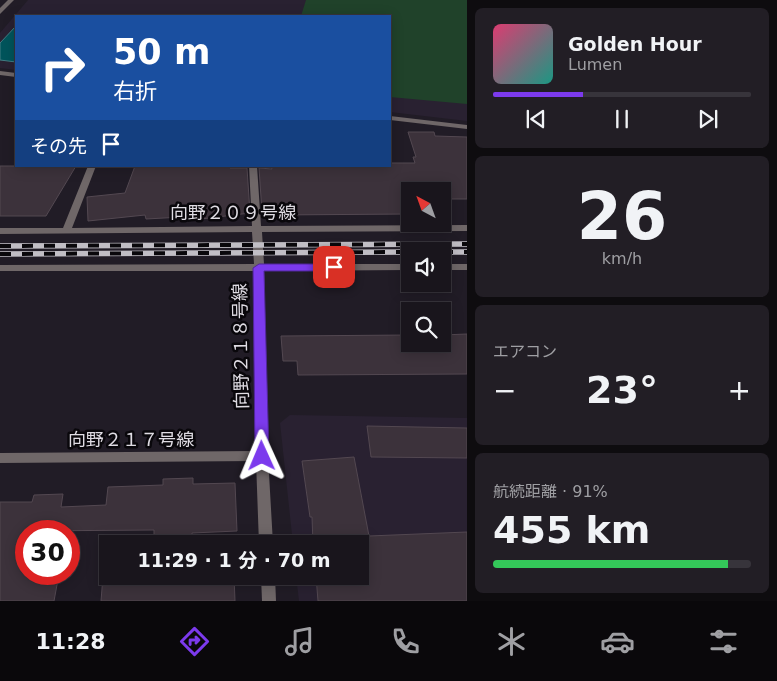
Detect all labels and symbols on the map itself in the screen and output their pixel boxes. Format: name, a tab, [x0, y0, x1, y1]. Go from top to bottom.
north arrow	[401, 182, 451, 232]
street label: 向野２０９号線	[170, 202, 296, 223]
pin	[313, 246, 355, 288]
street label: 向野２１８号線	[229, 283, 252, 409]
street label: 向野２１７号線	[68, 429, 194, 450]
position arrow	[235, 429, 287, 481]
speed limit sign: 30	[15, 520, 80, 585]

